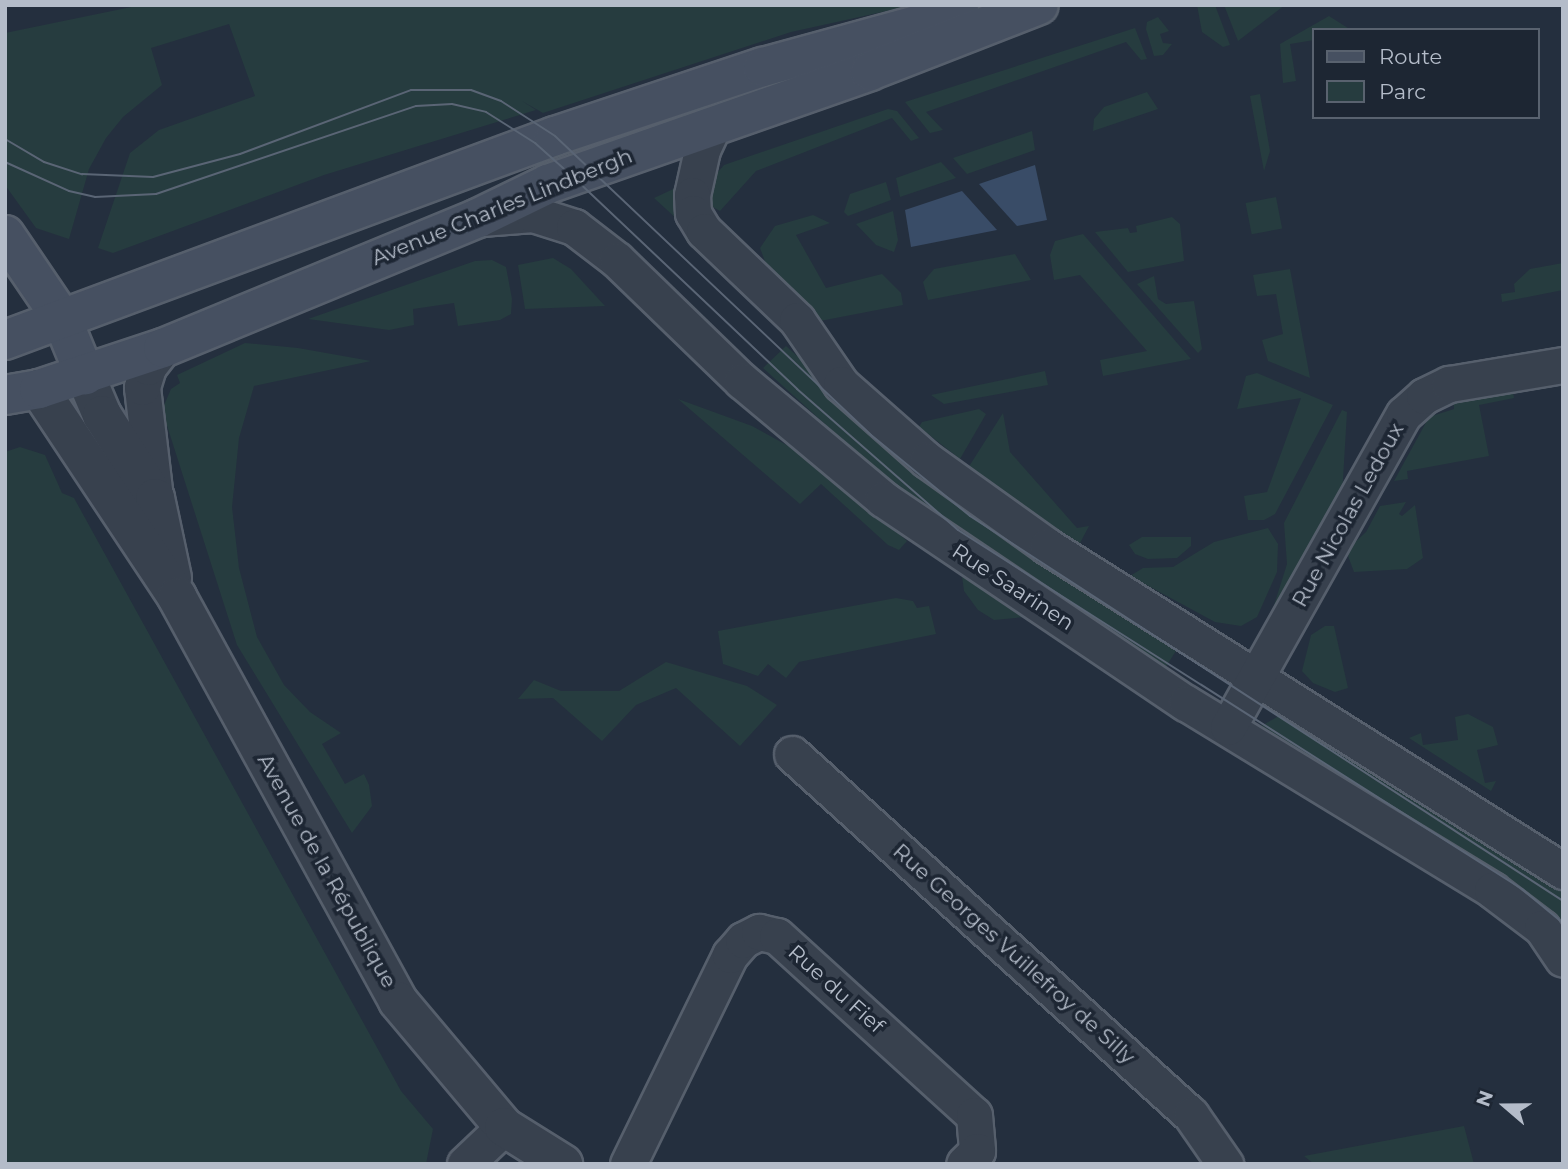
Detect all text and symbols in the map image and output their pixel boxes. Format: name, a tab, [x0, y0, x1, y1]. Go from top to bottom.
legend	[1312, 28, 1540, 119]
text: Route	[1379, 44, 1442, 69]
text: Parc	[1379, 79, 1426, 104]
street label: Avenue Charles Lindbergh	[368, 143, 636, 271]
street label: Rue Nicolas Ledoux	[1287, 419, 1409, 611]
street label: Rue Saarinen	[947, 538, 1079, 636]
street label: Avenue de la République	[252, 750, 402, 992]
street label: Rue Georges Vuillefroy de Silly	[888, 839, 1140, 1069]
street label: Rue du Fief	[783, 939, 889, 1039]
north arrow	[1470, 1071, 1540, 1141]
text: N	[1471, 1088, 1498, 1110]

